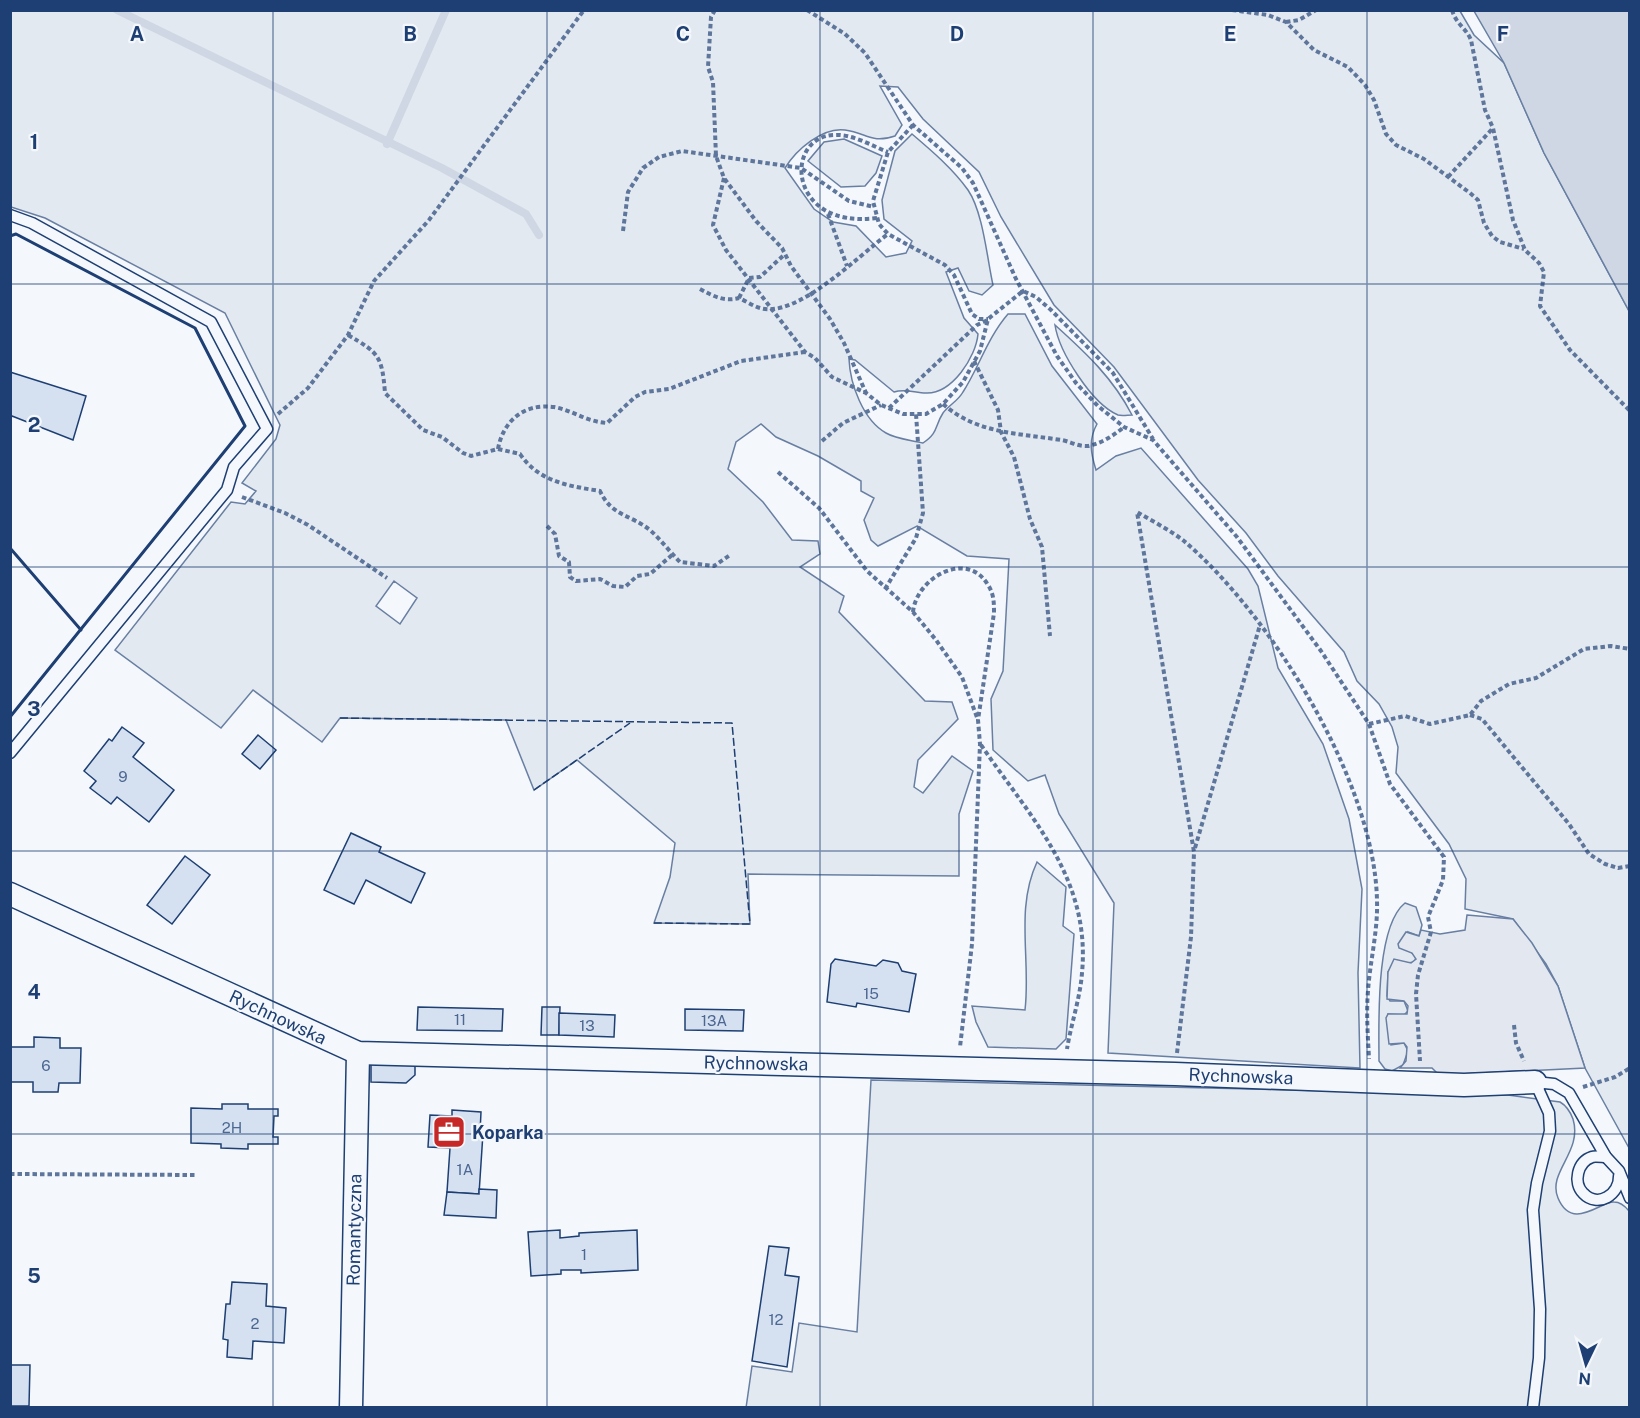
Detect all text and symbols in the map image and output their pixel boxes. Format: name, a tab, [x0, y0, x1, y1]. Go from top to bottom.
text: A	[130, 22, 144, 46]
text: B	[403, 22, 417, 46]
text: C	[676, 22, 690, 46]
text: D	[950, 22, 964, 46]
text: E	[1224, 22, 1236, 46]
text: F	[1497, 22, 1509, 46]
text: 1	[30, 130, 38, 154]
text: 2	[28, 413, 40, 437]
text: 3	[27, 697, 41, 721]
house number: 9	[118, 768, 128, 785]
text: 4	[27, 980, 41, 1004]
street label: Rychnowska	[226, 985, 330, 1049]
house number: 15	[863, 985, 879, 1002]
house number: 11	[454, 1011, 466, 1028]
house number: 13A	[701, 1012, 727, 1029]
house number: 13	[579, 1017, 595, 1034]
street label: Rychnowska	[703, 1052, 809, 1074]
house number: 6	[41, 1057, 51, 1074]
street label: Rychnowska	[1188, 1064, 1294, 1088]
office icon: Koparka	[431, 1114, 467, 1150]
house number: 2H	[222, 1119, 242, 1136]
place label: Koparka	[472, 1122, 544, 1143]
house number: 1A	[457, 1161, 474, 1178]
street label: Romantyczna	[343, 1174, 365, 1286]
house number: 1	[581, 1246, 587, 1263]
text: 5	[27, 1264, 41, 1288]
house number: 12	[768, 1311, 784, 1328]
house number: 2	[251, 1315, 260, 1332]
north arrow	[1556, 1334, 1616, 1394]
text: N	[1578, 1368, 1592, 1388]

